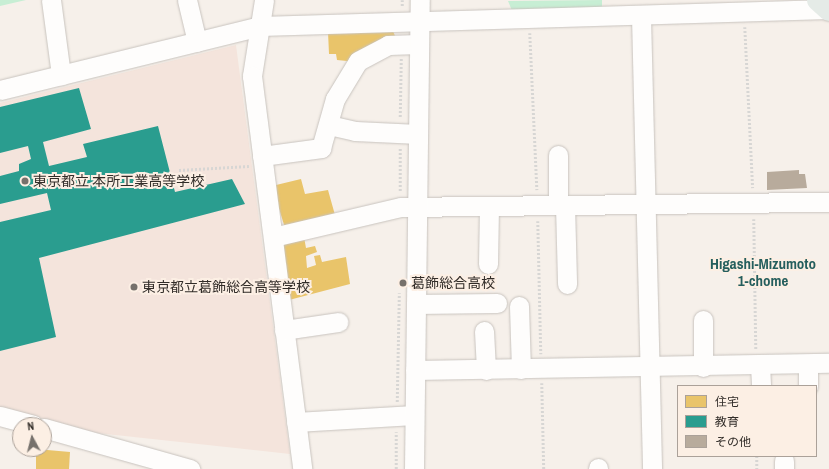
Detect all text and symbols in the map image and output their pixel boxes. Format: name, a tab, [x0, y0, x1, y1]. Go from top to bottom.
place label: 東京都立 本所工業高等学校	[33, 173, 204, 189]
marker: 東京都立 本所工業高等学校	[20, 176, 30, 186]
district label: Higashi-Mizumoto 1-chome	[710, 254, 816, 289]
place label: 葛飾総合高校	[411, 275, 495, 291]
marker: 葛飾総合高校	[398, 278, 408, 288]
place label: 東京都立葛飾総合高等学校	[142, 279, 310, 295]
marker: 東京都立葛飾総合高等学校	[129, 282, 139, 292]
legend	[677, 385, 817, 457]
text: 住宅	[715, 394, 739, 410]
text: 教育	[715, 414, 739, 430]
north arrow	[12, 417, 52, 457]
text: N	[27, 419, 35, 433]
text: その他	[715, 434, 751, 450]

